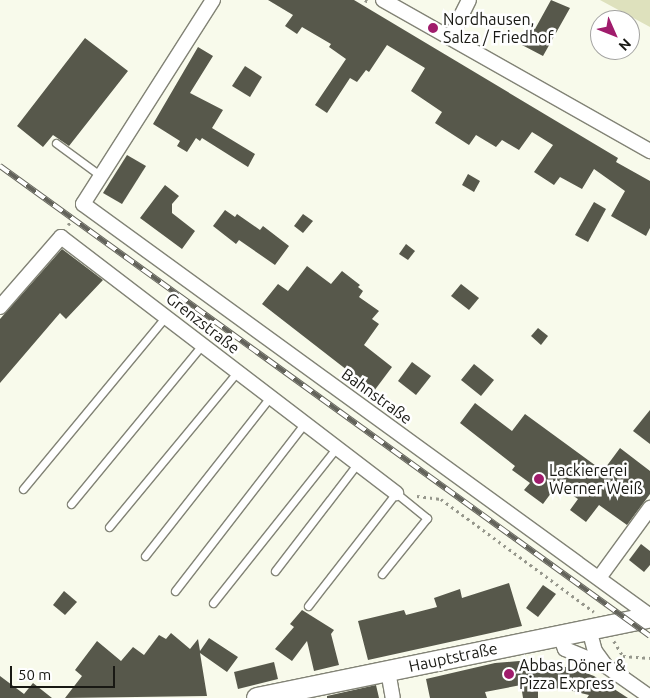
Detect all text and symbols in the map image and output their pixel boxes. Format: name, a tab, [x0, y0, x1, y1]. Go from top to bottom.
place label: Nordhausen, Salza / Friedhof	[443, 9, 553, 47]
north arrow	[590, 10, 640, 60]
marker: Nordhausen, Salza / Friedhof	[427, 22, 439, 34]
text: N	[616, 35, 634, 54]
street label: Grenzstraße	[162, 288, 244, 358]
street label: Bahnstraße	[338, 364, 416, 428]
place label: Lackiererei Werner Weiß	[549, 460, 643, 498]
marker: Lackiererei Werner Weiß	[533, 473, 545, 485]
street label: Hauptstraße	[407, 638, 499, 676]
place label: Abbas Döner & Pizza Express	[519, 655, 626, 693]
scale bar	[12, 656, 118, 688]
text: 50 m	[18, 666, 51, 683]
marker: Abbas Döner & Pizza Express	[503, 668, 515, 680]

